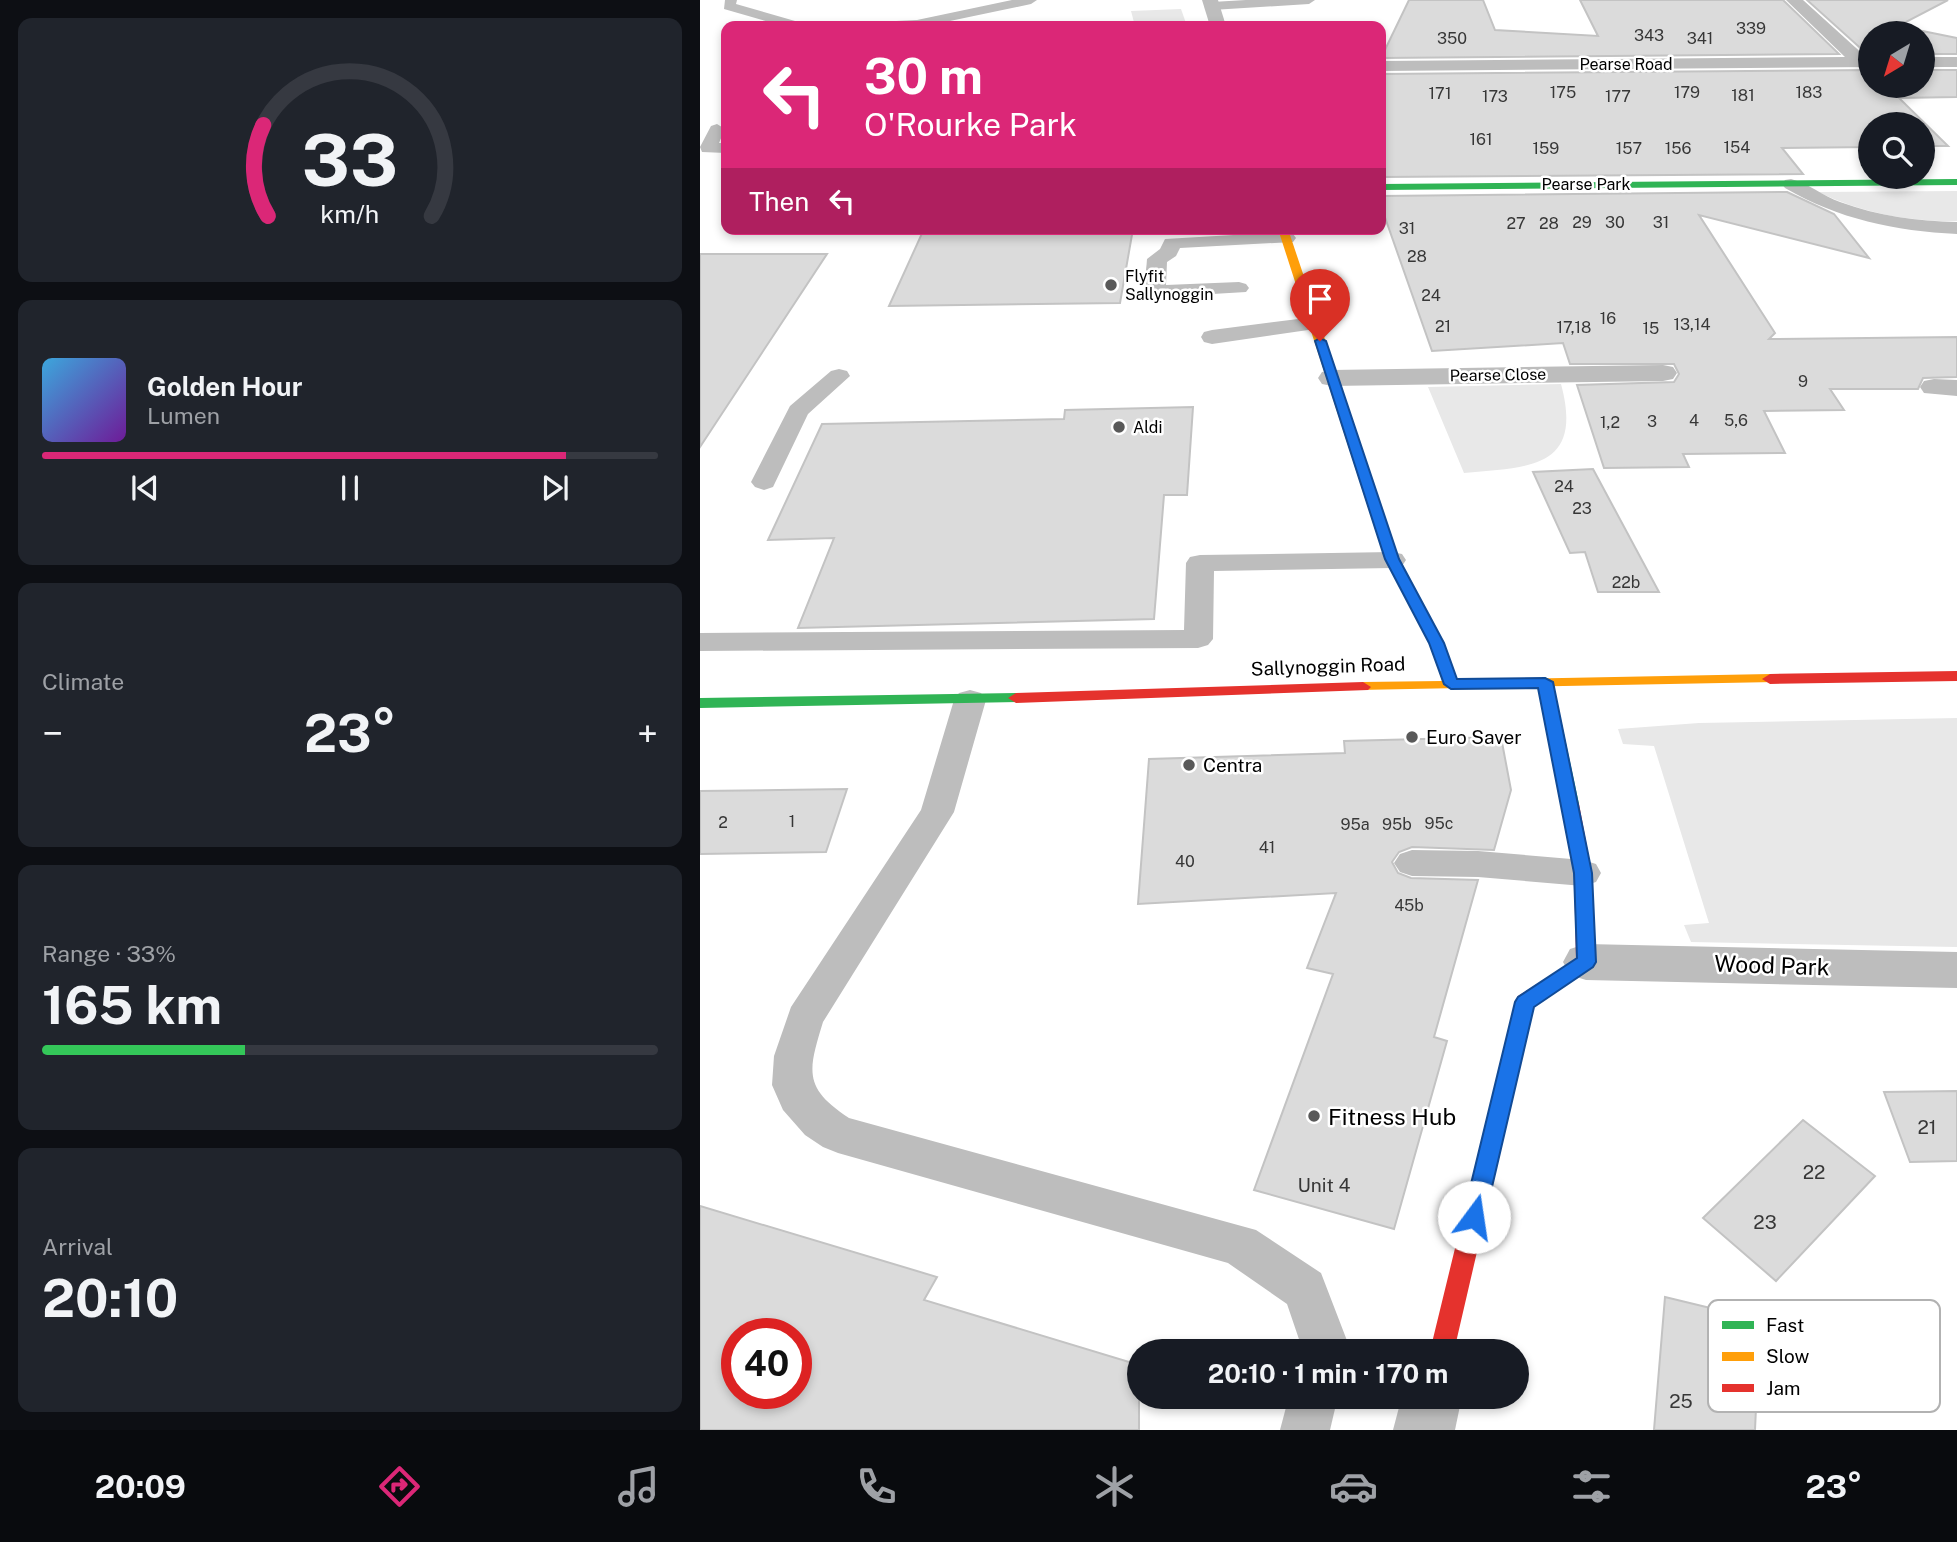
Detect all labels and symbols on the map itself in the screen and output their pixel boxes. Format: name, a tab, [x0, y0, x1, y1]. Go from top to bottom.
house number: 339	[1736, 19, 1766, 38]
north arrow	[1858, 21, 1936, 98]
house number: 343	[1634, 26, 1664, 45]
house number: 350	[1437, 29, 1467, 48]
house number: 341	[1687, 29, 1713, 48]
street label: Pearse Road	[1580, 55, 1672, 74]
house number: 175	[1550, 83, 1576, 102]
house number: 179	[1674, 83, 1700, 102]
house number: 183	[1796, 83, 1822, 102]
house number: 171	[1429, 84, 1451, 103]
house number: 181	[1731, 86, 1755, 105]
house number: 173	[1482, 87, 1508, 106]
house number: 177	[1605, 87, 1631, 106]
house number: 161	[1470, 130, 1492, 149]
house number: 154	[1724, 138, 1750, 157]
house number: 159	[1533, 139, 1559, 158]
house number: 157	[1616, 139, 1642, 158]
house number: 156	[1665, 139, 1691, 158]
street label: Pearse Park	[1541, 175, 1631, 194]
house number: 29	[1572, 213, 1592, 232]
house number: 30	[1605, 213, 1625, 232]
house number: 31	[1653, 213, 1669, 232]
house number: 27	[1506, 214, 1526, 233]
house number: 28	[1539, 214, 1559, 233]
house number: 31	[1399, 219, 1415, 238]
house number: 28	[1407, 247, 1427, 266]
place label: Flyfit Sallynoggin	[1125, 267, 1213, 304]
pin	[1290, 269, 1350, 341]
marker: Flyfit Sallynoggin	[1103, 277, 1119, 293]
house number: 24	[1421, 286, 1441, 305]
house number: 16	[1600, 309, 1616, 328]
house number: 13,14	[1673, 315, 1711, 334]
house number: 21	[1435, 317, 1451, 336]
house number: 17,18	[1557, 318, 1591, 337]
house number: 15	[1643, 319, 1659, 338]
street label: Pearse Close	[1450, 365, 1546, 385]
house number: 9	[1798, 372, 1808, 391]
house number: 4	[1689, 411, 1699, 430]
house number: 5,6	[1724, 411, 1748, 430]
house number: 3	[1647, 412, 1657, 431]
house number: 1,2	[1600, 413, 1620, 432]
place label: Aldi	[1133, 418, 1162, 437]
marker: Aldi	[1111, 419, 1127, 435]
house number: 24	[1554, 477, 1574, 496]
house number: 23	[1572, 499, 1592, 518]
house number: 22b	[1612, 573, 1640, 592]
street label: Sallynoggin Road	[1250, 652, 1406, 680]
place label: Euro Saver	[1426, 726, 1522, 748]
marker: Euro Saver	[1404, 729, 1420, 745]
place label: Centra	[1203, 754, 1262, 776]
marker: Centra	[1181, 757, 1197, 773]
house number: 1	[789, 812, 795, 831]
house number: 2	[718, 813, 728, 832]
house number: 95c	[1425, 814, 1453, 833]
house number: 95a	[1340, 815, 1370, 834]
house number: 95b	[1382, 815, 1412, 834]
house number: 41	[1259, 838, 1275, 857]
house number: 40	[1175, 852, 1195, 871]
house number: 45b	[1394, 896, 1424, 915]
street label: Wood Park	[1714, 949, 1830, 981]
place label: Fitness Hub	[1328, 1103, 1456, 1130]
marker: Fitness Hub	[1306, 1108, 1322, 1124]
house number: 21	[1917, 1116, 1937, 1138]
house number: 22	[1803, 1161, 1825, 1183]
house number: Unit 4	[1298, 1174, 1351, 1196]
position arrow	[1437, 1180, 1511, 1254]
house number: 23	[1753, 1211, 1777, 1233]
legend	[1708, 1300, 1940, 1412]
text: Fast	[1766, 1314, 1804, 1336]
speed limit sign: 40	[721, 1318, 812, 1409]
text: Slow	[1766, 1345, 1810, 1367]
text: Jam	[1766, 1377, 1800, 1399]
house number: 25	[1669, 1390, 1693, 1412]

